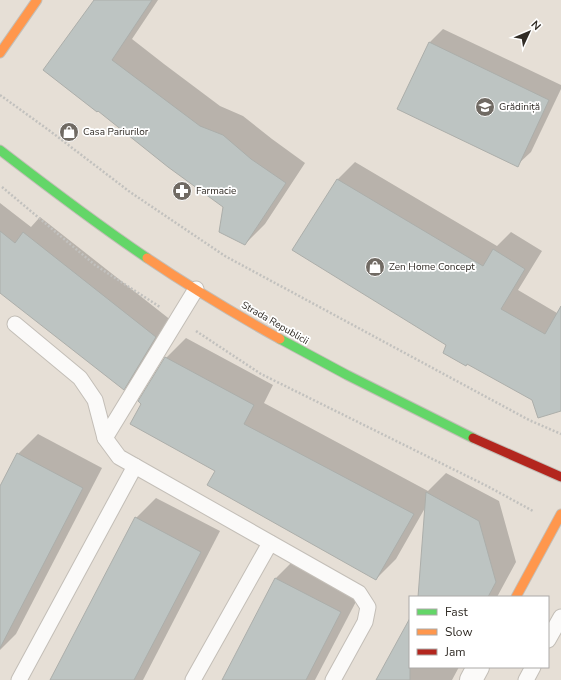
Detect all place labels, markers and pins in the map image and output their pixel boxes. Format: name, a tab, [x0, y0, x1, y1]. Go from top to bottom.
school or university icon: Grădiniță	[474, 96, 496, 118]
place label: Grădiniță	[499, 100, 540, 114]
shop icon: Casa Pariurilor	[58, 121, 80, 143]
place label: Casa Pariurilor	[83, 125, 149, 139]
pharmacy icon: Farmacie	[171, 180, 193, 202]
place label: Farmacie	[196, 184, 236, 198]
shop icon: Zen Home Concept	[364, 256, 386, 278]
place label: Zen Home Concept	[389, 260, 475, 274]

